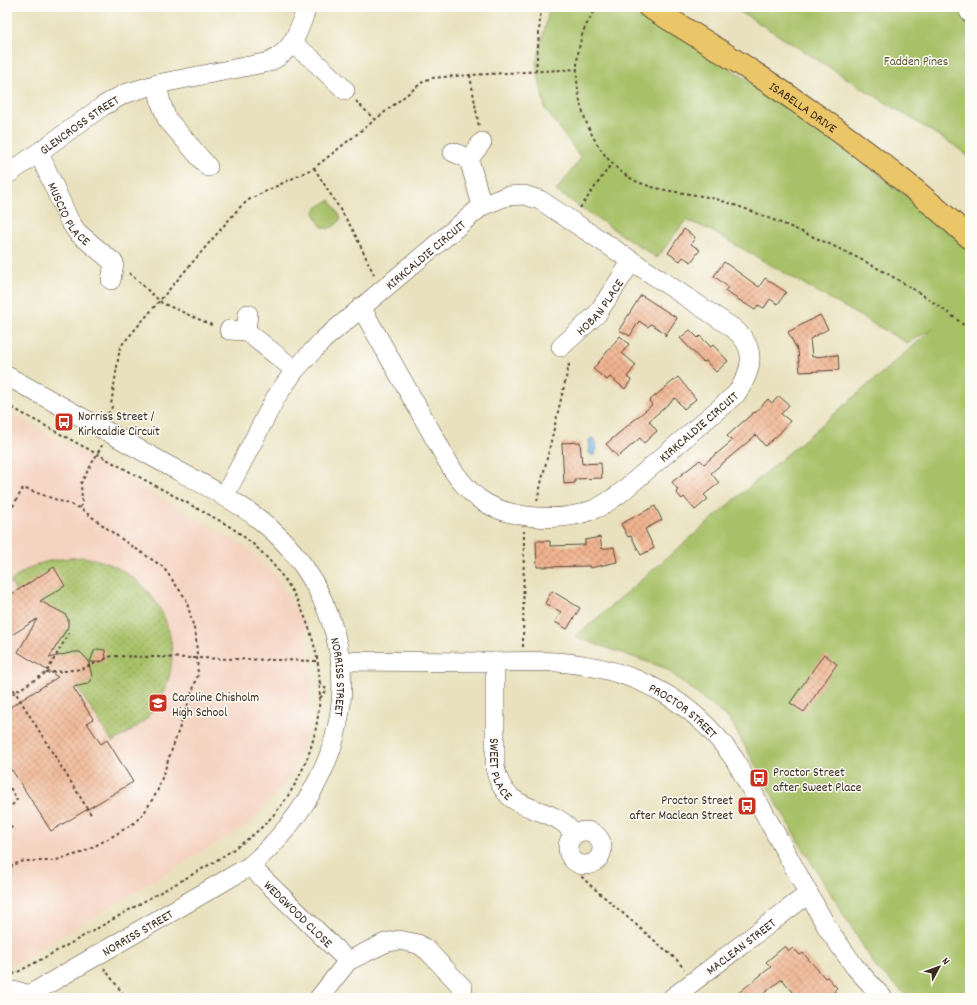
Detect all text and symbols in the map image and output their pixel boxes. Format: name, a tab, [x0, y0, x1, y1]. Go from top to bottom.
park label: Fadden Pines	[884, 53, 948, 72]
street label: ISABELLA DRIVE	[765, 78, 840, 139]
street label: GLENCROSS STREET	[37, 92, 123, 161]
street label: MUSCIO PLACE	[41, 180, 94, 251]
street label: KIRKCALDIE CIRCUIT	[382, 217, 471, 295]
street label: HOBAN PLACE	[573, 276, 630, 341]
street label: KIRKCALDIE CIRCUIT	[656, 388, 743, 468]
place label: Norriss Street / Kirkcaldie Circuit	[78, 408, 160, 442]
bus stop icon: Norriss Street / Kirkcaldie Circuit	[53, 411, 75, 433]
street label: NORRISS STREET	[324, 636, 349, 717]
street label: PROCTOR STREET	[645, 680, 721, 743]
place label: Caroline Chisholm High School	[172, 689, 259, 723]
school or university icon: Caroline Chisholm High School	[147, 692, 169, 714]
street label: SWEET PLACE	[483, 738, 516, 806]
place label: Proctor Street after Sweet Place	[773, 764, 862, 798]
bus stop icon: Proctor Street after Sweet Place	[748, 767, 770, 789]
place label: Proctor Street after Maclean Street	[630, 792, 733, 826]
bus stop icon: Proctor Street after Maclean Street	[736, 795, 758, 817]
street label: WEDGWOOD CLOSE	[258, 877, 336, 953]
street label: NORRISS STREET	[99, 906, 177, 962]
street label: MACLEAN STREET	[703, 915, 781, 981]
north arrow	[919, 947, 959, 987]
text: N	[937, 954, 953, 969]

